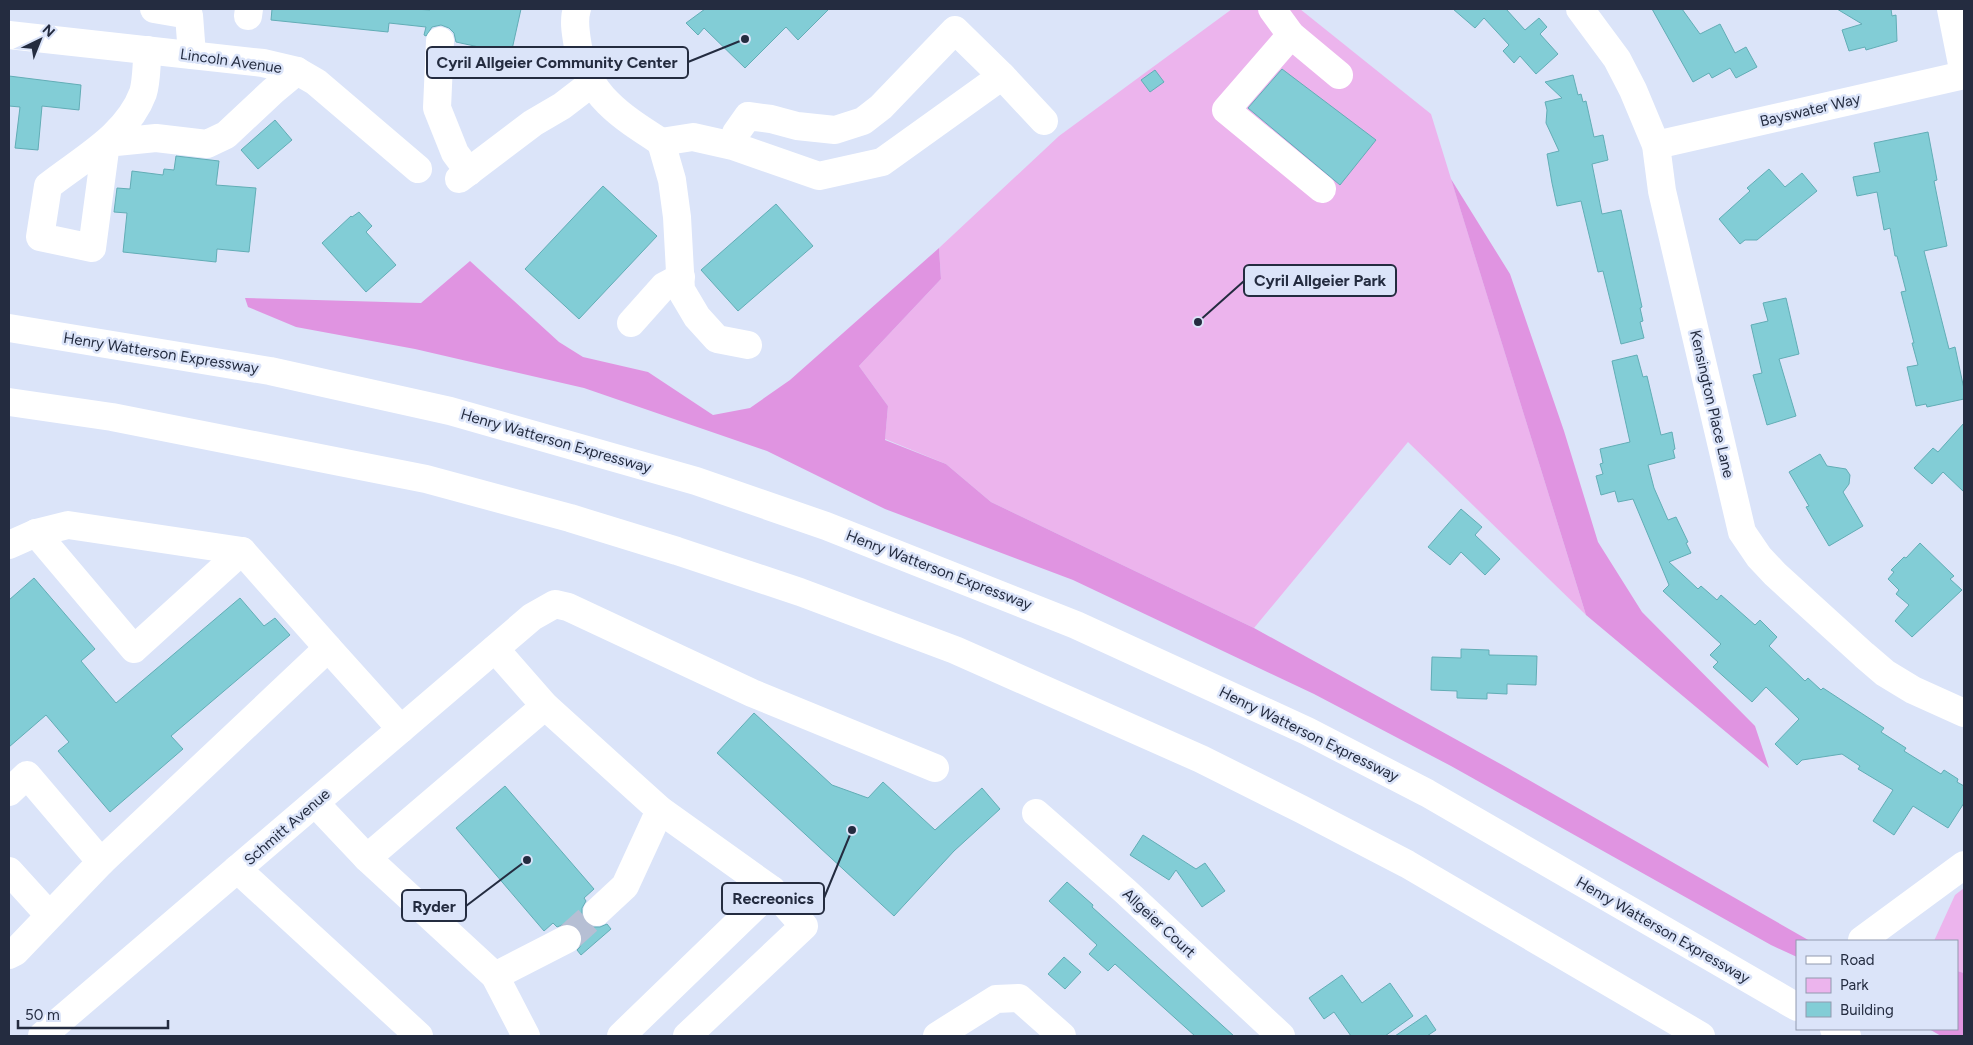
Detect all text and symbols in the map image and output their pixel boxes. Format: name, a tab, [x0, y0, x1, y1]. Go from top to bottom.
north arrow	[15, 15, 65, 65]
text: N	[39, 21, 58, 41]
street label: Lincoln Avenue	[179, 45, 283, 77]
callout: Cyril Allgeier Community Center	[427, 47, 688, 78]
text: Cyril Allgeier Community Center	[437, 53, 677, 72]
street label: Bayswater Way	[1758, 90, 1862, 130]
callout: Cyril Allgeier Park	[1244, 265, 1396, 296]
text: Cyril Allgeier Park	[1254, 271, 1386, 290]
street label: Kensington Place Lane	[1686, 328, 1738, 480]
street label: Henry Watterson Expressway	[62, 329, 260, 377]
street label: Henry Watterson Expressway	[459, 405, 653, 477]
street label: Henry Watterson Expressway	[844, 526, 1034, 614]
street label: Henry Watterson Expressway	[1216, 683, 1402, 785]
street label: Schmitt Avenue	[240, 785, 334, 869]
street label: Henry Watterson Expressway	[1573, 873, 1753, 987]
callout: Recreonics	[722, 883, 824, 914]
street label: Allgeier Court	[1119, 885, 1199, 961]
text: Recreonics	[732, 889, 814, 908]
callout: Ryder	[402, 890, 466, 921]
text: Ryder	[412, 897, 456, 916]
legend	[1796, 940, 1958, 1030]
text: Road	[1840, 951, 1875, 969]
text: Park	[1840, 976, 1869, 994]
scale bar	[18, 998, 168, 1030]
text: Building	[1840, 1001, 1894, 1019]
text: 50 m	[25, 1006, 60, 1024]

